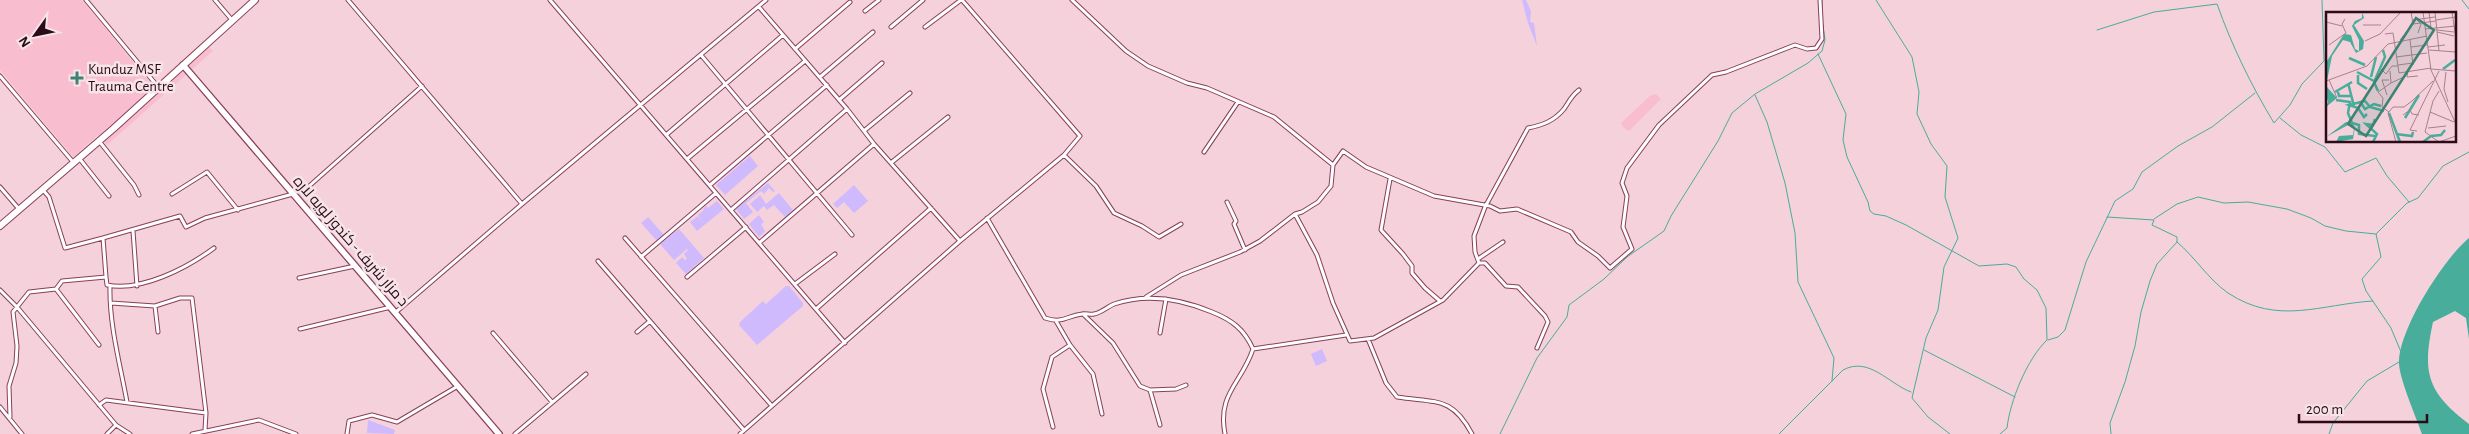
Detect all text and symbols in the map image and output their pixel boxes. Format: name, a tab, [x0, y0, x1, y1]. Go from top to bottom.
north arrow	[10, 10, 60, 60]
inset map	[2326, 12, 2456, 142]
text: N	[16, 34, 33, 49]
place label: Kunduz MSF Trauma Centre	[88, 62, 174, 94]
marker: Kunduz MSF Trauma Centre	[70, 71, 84, 85]
street label: د مزار شریف - کندوز لویه لاره	[289, 173, 412, 310]
scale bar	[2299, 392, 2426, 424]
text: 200 m	[2306, 402, 2343, 417]

